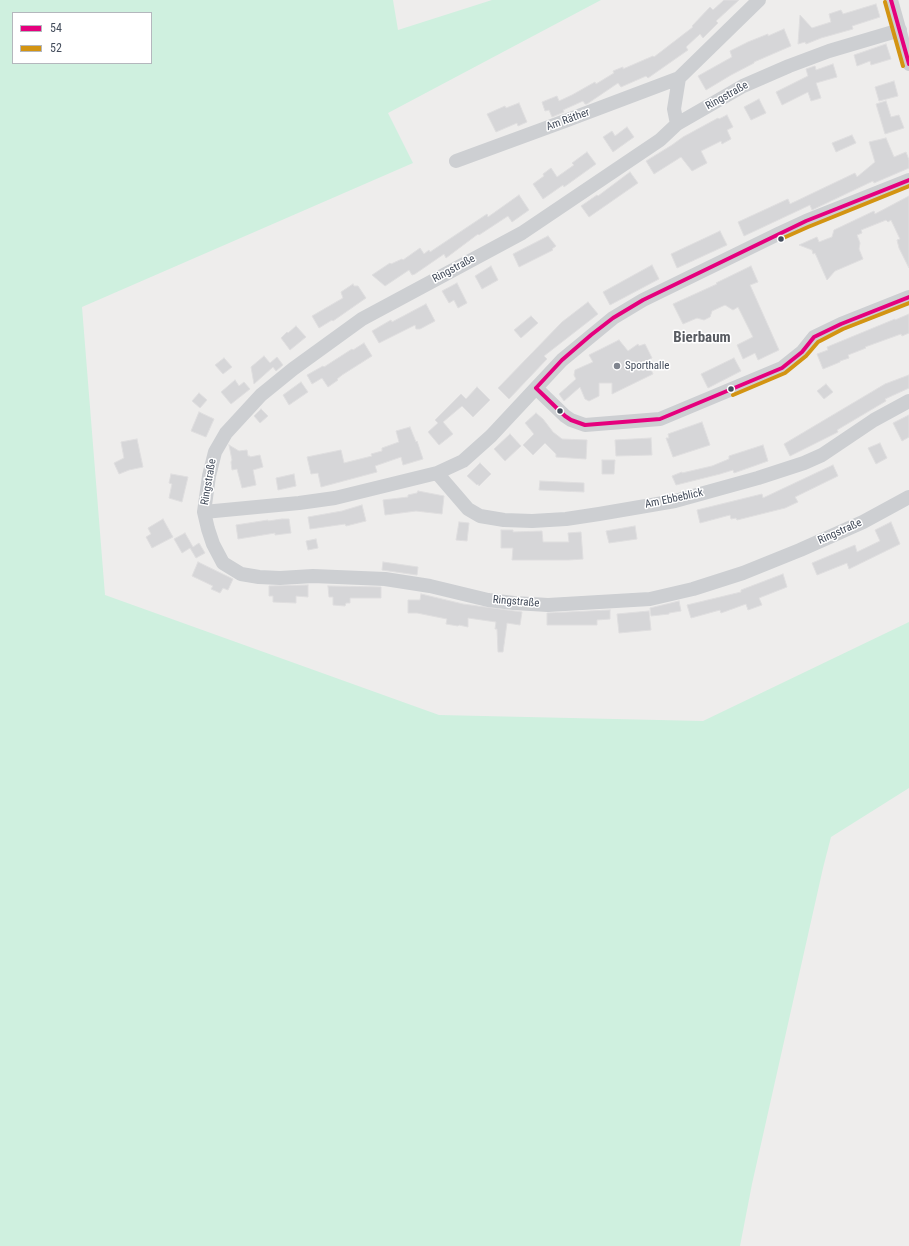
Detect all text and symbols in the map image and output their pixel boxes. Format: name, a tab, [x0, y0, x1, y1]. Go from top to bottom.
legend	[12, 12, 152, 64]
text: 54	[50, 21, 62, 35]
text: 52	[50, 41, 62, 55]
street label: Ringstraße	[703, 79, 751, 113]
street label: Am Räther	[544, 106, 592, 134]
unlabelled marker	[776, 234, 786, 244]
street label: Ringstraße	[430, 252, 478, 286]
district label: Bierbaum	[673, 329, 731, 347]
place label: Sporthalle	[625, 359, 669, 373]
marker: Sporthalle	[612, 361, 622, 371]
unlabelled marker	[726, 384, 736, 394]
unlabelled marker	[555, 406, 565, 416]
street label: Ringstraße	[198, 458, 220, 506]
street label: Am Ebbeblick	[644, 486, 704, 512]
street label: Ringstraße	[816, 516, 864, 548]
street label: Ringstraße	[492, 593, 540, 611]

